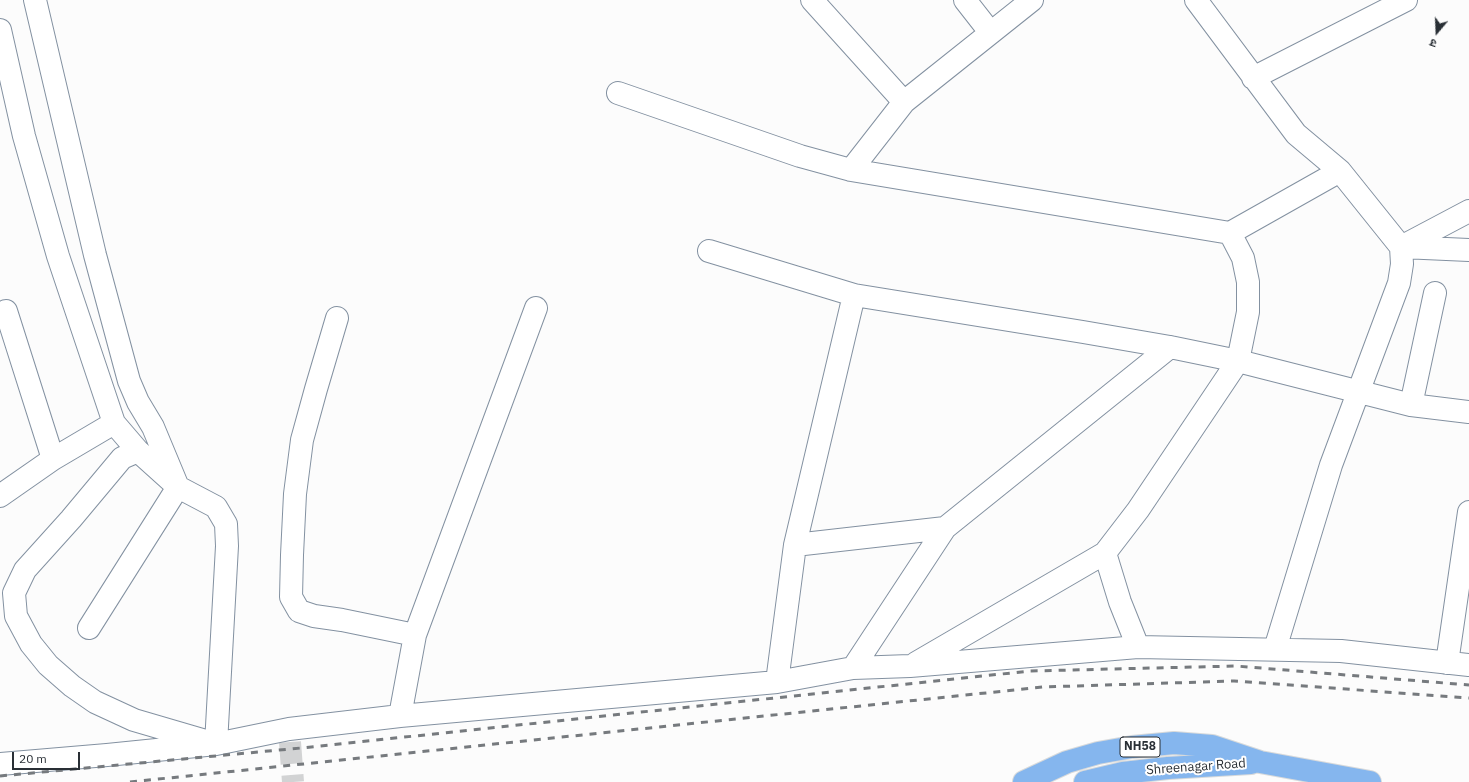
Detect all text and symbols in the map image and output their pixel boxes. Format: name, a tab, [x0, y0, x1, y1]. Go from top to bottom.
north arrow	[1417, 12, 1457, 52]
text: उ	[1428, 36, 1438, 51]
road number: NH58	[1120, 737, 1160, 757]
scale bar	[14, 744, 82, 770]
text: 20 m	[19, 751, 47, 766]
street label: Shreenagar Road	[1146, 756, 1246, 778]

